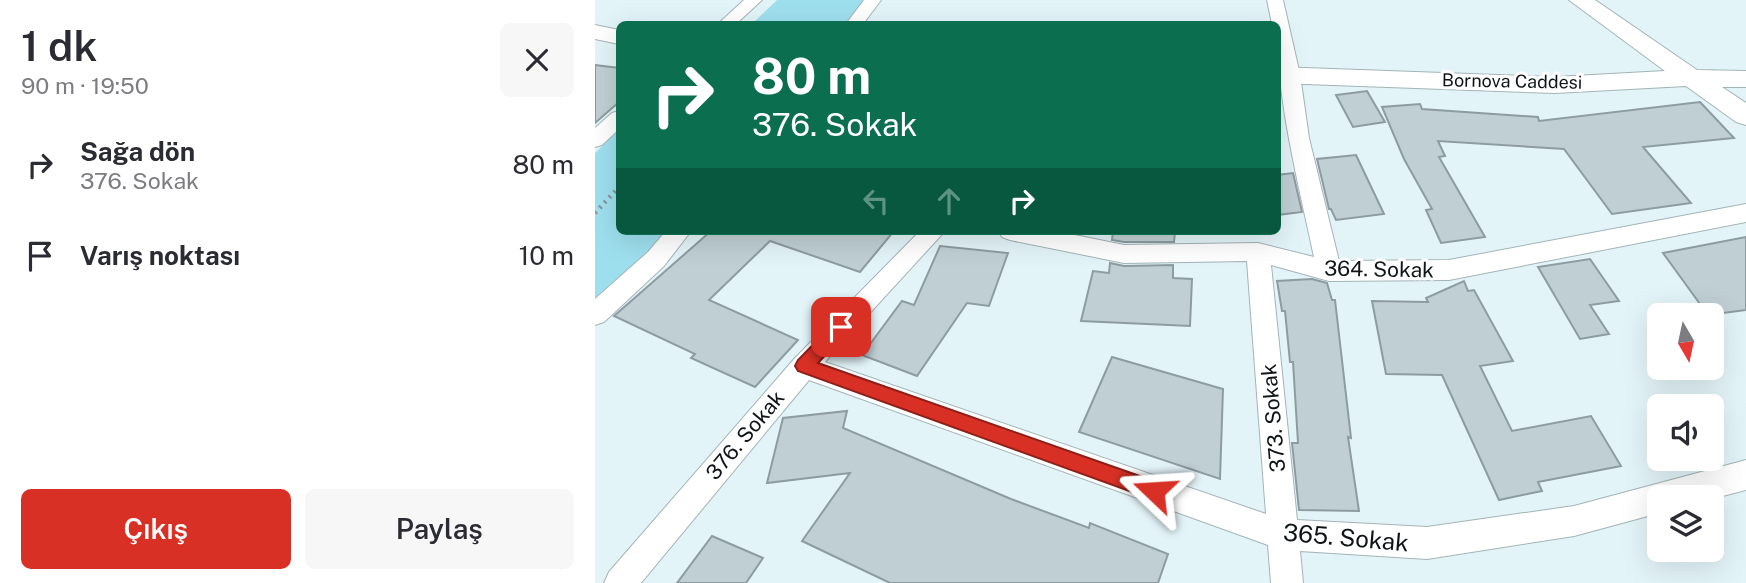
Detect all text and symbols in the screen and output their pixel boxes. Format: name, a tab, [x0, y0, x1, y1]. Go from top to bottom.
text: 1 dk	[21, 21, 98, 70]
button: close	[500, 23, 574, 97]
text: 80 m	[752, 47, 871, 105]
icon: right	[637, 49, 728, 140]
street label: Bornova Caddesi	[1442, 69, 1582, 93]
text: 90 m · 19:50	[21, 72, 149, 99]
text: 376. Sokak	[752, 106, 918, 143]
text: Sağa dön	[80, 136, 195, 167]
icon: right	[21, 146, 59, 184]
text: 80 m	[513, 149, 574, 180]
text: 376. Sokak	[80, 167, 199, 194]
icon: left	[857, 182, 895, 220]
icon: ahead	[930, 182, 968, 220]
icon: right	[1003, 182, 1041, 220]
icon: arrive	[21, 237, 59, 275]
text: Varış noktası	[80, 240, 240, 271]
text: 10 m	[519, 240, 574, 271]
street label: 364. Sokak	[1324, 256, 1434, 282]
pin	[811, 297, 871, 357]
north arrow	[1647, 303, 1724, 380]
map controls	[1647, 303, 1724, 562]
icon: arrive	[822, 308, 860, 346]
street label: 373. Sokak	[1256, 363, 1290, 473]
street label: 376. Sokak	[700, 385, 790, 485]
button: sound	[1647, 394, 1724, 471]
position arrow	[1117, 454, 1191, 528]
button: layers	[1647, 485, 1724, 562]
button: Çıkış	[21, 489, 291, 569]
button: Paylaş	[305, 489, 574, 569]
street label: 365. Sokak	[1282, 518, 1410, 556]

